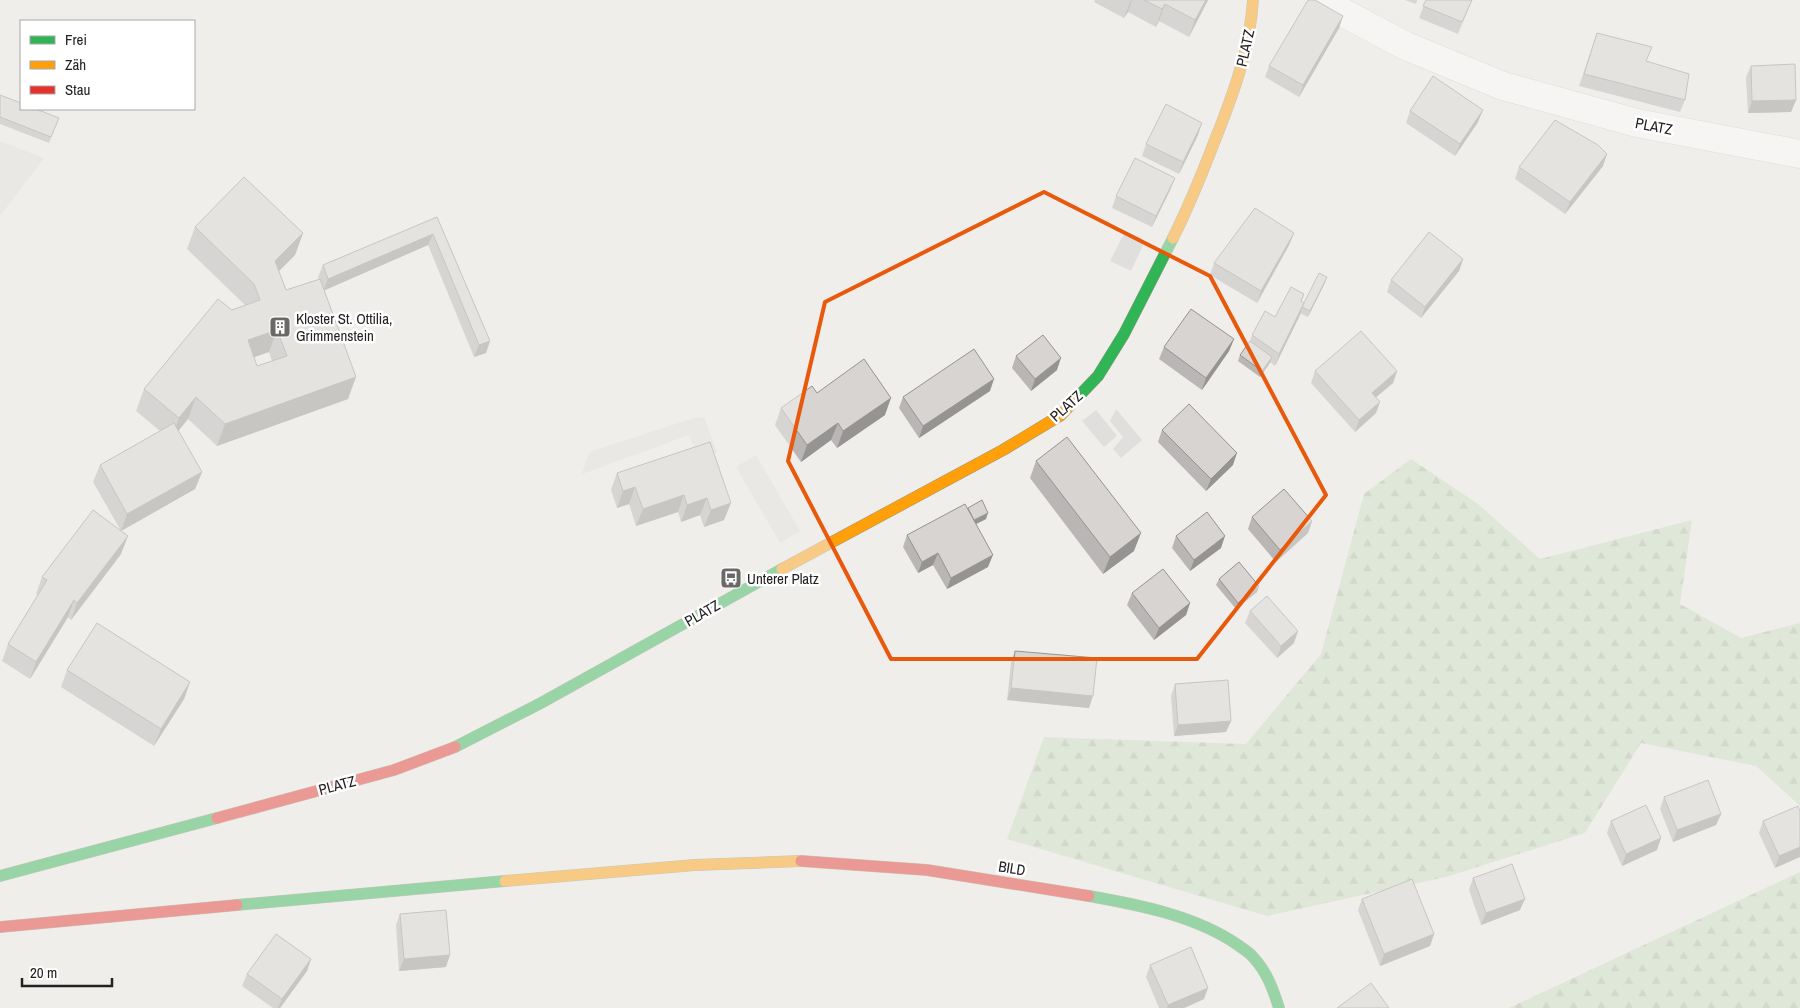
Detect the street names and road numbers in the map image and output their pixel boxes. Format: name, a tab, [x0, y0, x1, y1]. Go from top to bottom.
street label: PLATZ	[1231, 27, 1260, 69]
street label: PLATZ	[1634, 112, 1675, 140]
street label: PLATZ	[1045, 385, 1087, 426]
street label: PLATZ	[681, 594, 724, 631]
street label: PLATZ	[316, 770, 358, 800]
street label: BILD	[997, 855, 1027, 881]

